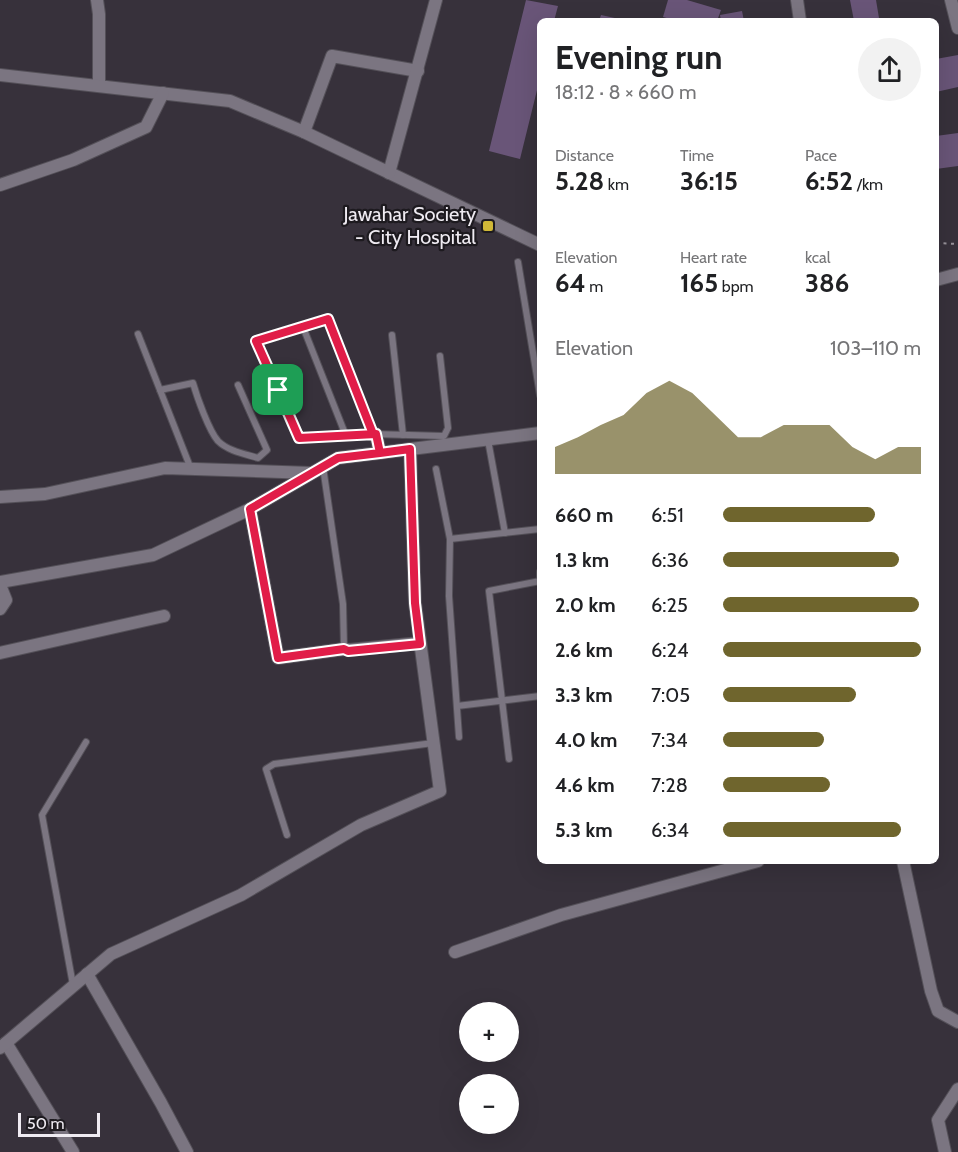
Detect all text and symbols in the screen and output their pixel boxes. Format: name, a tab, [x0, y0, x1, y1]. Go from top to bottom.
text: Evening run	[555, 37, 722, 77]
button: share	[858, 38, 921, 101]
text: 18:12 · 8 × 660 m	[555, 80, 697, 104]
text: Distance	[555, 146, 614, 165]
text: Time	[680, 146, 714, 165]
text: Pace	[805, 146, 837, 165]
text: 5.28	[555, 165, 604, 197]
text: 36:15	[680, 165, 738, 197]
text: 6:52	[805, 165, 853, 197]
text: km	[604, 175, 629, 194]
text: /km	[853, 175, 883, 194]
place label: Jawahar Society - City Hospital	[342, 202, 476, 249]
marker: Jawahar Society - City Hospital	[481, 219, 495, 233]
text: Elevation	[555, 248, 618, 267]
text: Heart rate	[680, 248, 747, 267]
text: kcal	[805, 248, 831, 267]
text: 64	[555, 267, 586, 299]
text: 165	[680, 267, 718, 299]
text: 386	[805, 267, 849, 299]
text: m	[586, 277, 603, 296]
text: bpm	[718, 277, 754, 296]
text: Elevation	[555, 336, 633, 360]
text: 103–110 m	[830, 336, 921, 360]
pin	[252, 364, 303, 415]
icon: arrive	[261, 373, 294, 406]
text: 660 m	[555, 503, 613, 527]
text: 6:51	[651, 503, 684, 527]
text: 1.3 km	[555, 548, 609, 572]
text: 6:36	[651, 548, 689, 572]
text: 2.0 km	[555, 593, 616, 617]
text: 6:25	[651, 593, 688, 617]
text: 2.6 km	[555, 638, 613, 662]
text: 6:24	[651, 638, 689, 662]
text: 3.3 km	[555, 683, 613, 707]
text: 7:05	[651, 683, 690, 707]
text: 4.0 km	[555, 728, 617, 752]
text: 7:34	[651, 728, 688, 752]
text: 4.6 km	[555, 773, 615, 797]
text: 7:28	[651, 773, 688, 797]
text: 5.3 km	[555, 818, 613, 842]
text: 6:34	[651, 818, 689, 842]
map controls	[459, 1002, 519, 1134]
button: +	[459, 1002, 519, 1062]
button: −	[459, 1074, 519, 1134]
scale bar	[18, 1110, 100, 1138]
text: 50 m	[27, 1114, 64, 1133]

